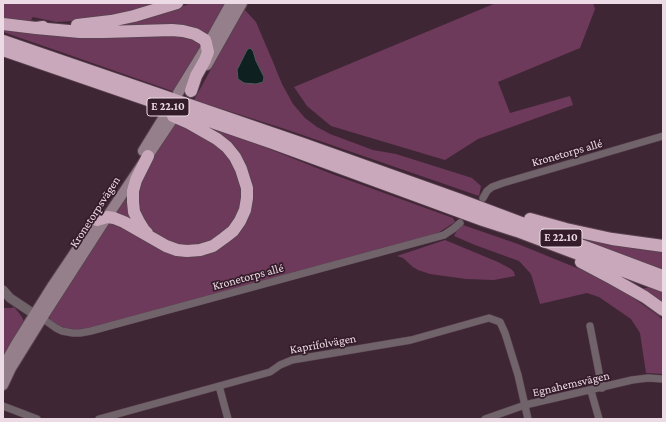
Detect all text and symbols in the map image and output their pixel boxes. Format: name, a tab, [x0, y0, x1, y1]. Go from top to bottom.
road number: E 22.10	[147, 98, 189, 116]
street label: Kronetorps allé	[530, 136, 604, 170]
street label: Kronetorpsvägen	[67, 174, 123, 250]
road number: E 22.10	[540, 229, 582, 247]
street label: Kronetorps allé	[211, 261, 285, 293]
street label: Kaprifolvägen	[289, 331, 357, 357]
street label: Egnahemsvägen	[531, 368, 611, 400]

